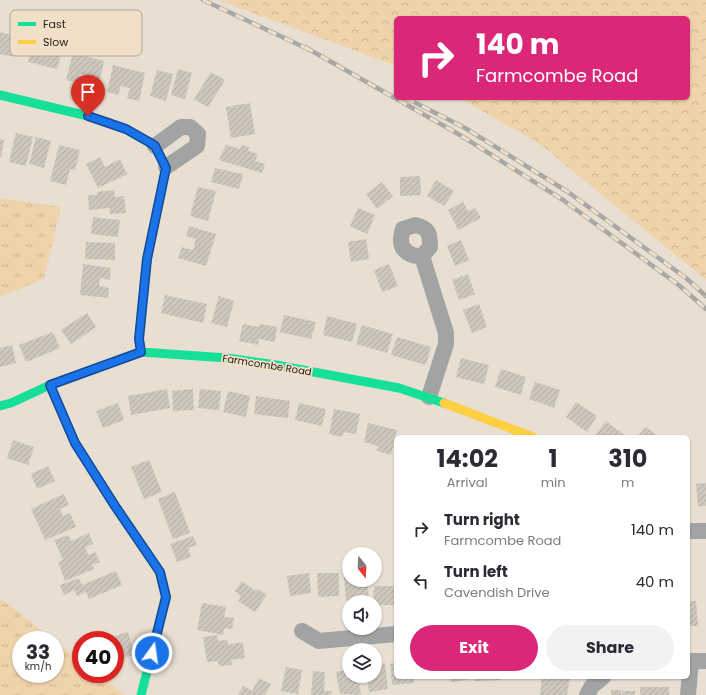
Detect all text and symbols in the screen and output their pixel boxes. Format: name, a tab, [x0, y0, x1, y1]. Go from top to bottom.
legend	[10, 10, 142, 56]
text: Fast	[43, 16, 66, 32]
text: 140 m	[476, 25, 559, 64]
icon: right	[410, 32, 462, 84]
text: Slow	[43, 34, 68, 50]
text: Farmcombe Road	[476, 63, 638, 88]
pin	[71, 75, 105, 116]
icon: arrive	[77, 81, 99, 103]
street label: Farmcombe Road	[221, 351, 313, 379]
text: 14:02	[437, 442, 498, 475]
text: 1	[549, 442, 558, 475]
text: 310	[608, 442, 647, 475]
text: Arrival	[447, 473, 488, 492]
text: min	[541, 473, 566, 492]
text: m	[621, 473, 634, 492]
text: Turn right	[444, 509, 520, 530]
icon: right	[410, 518, 432, 540]
text: 140 m	[631, 519, 674, 540]
text: Farmcombe Road	[444, 531, 561, 550]
north arrow	[342, 547, 382, 587]
map controls	[342, 547, 382, 683]
text: Turn left	[444, 561, 508, 582]
icon: left	[410, 570, 432, 592]
text: 40 m	[636, 571, 674, 592]
text: Cavendish Drive	[444, 583, 550, 602]
button: sound	[342, 595, 382, 635]
button: Exit	[410, 625, 538, 671]
button: Share	[546, 625, 674, 671]
speed limit sign: 40	[72, 631, 124, 683]
position arrow	[131, 632, 173, 674]
text: 33	[26, 638, 50, 666]
button: layers	[342, 643, 382, 683]
text: km/h	[25, 659, 51, 674]

